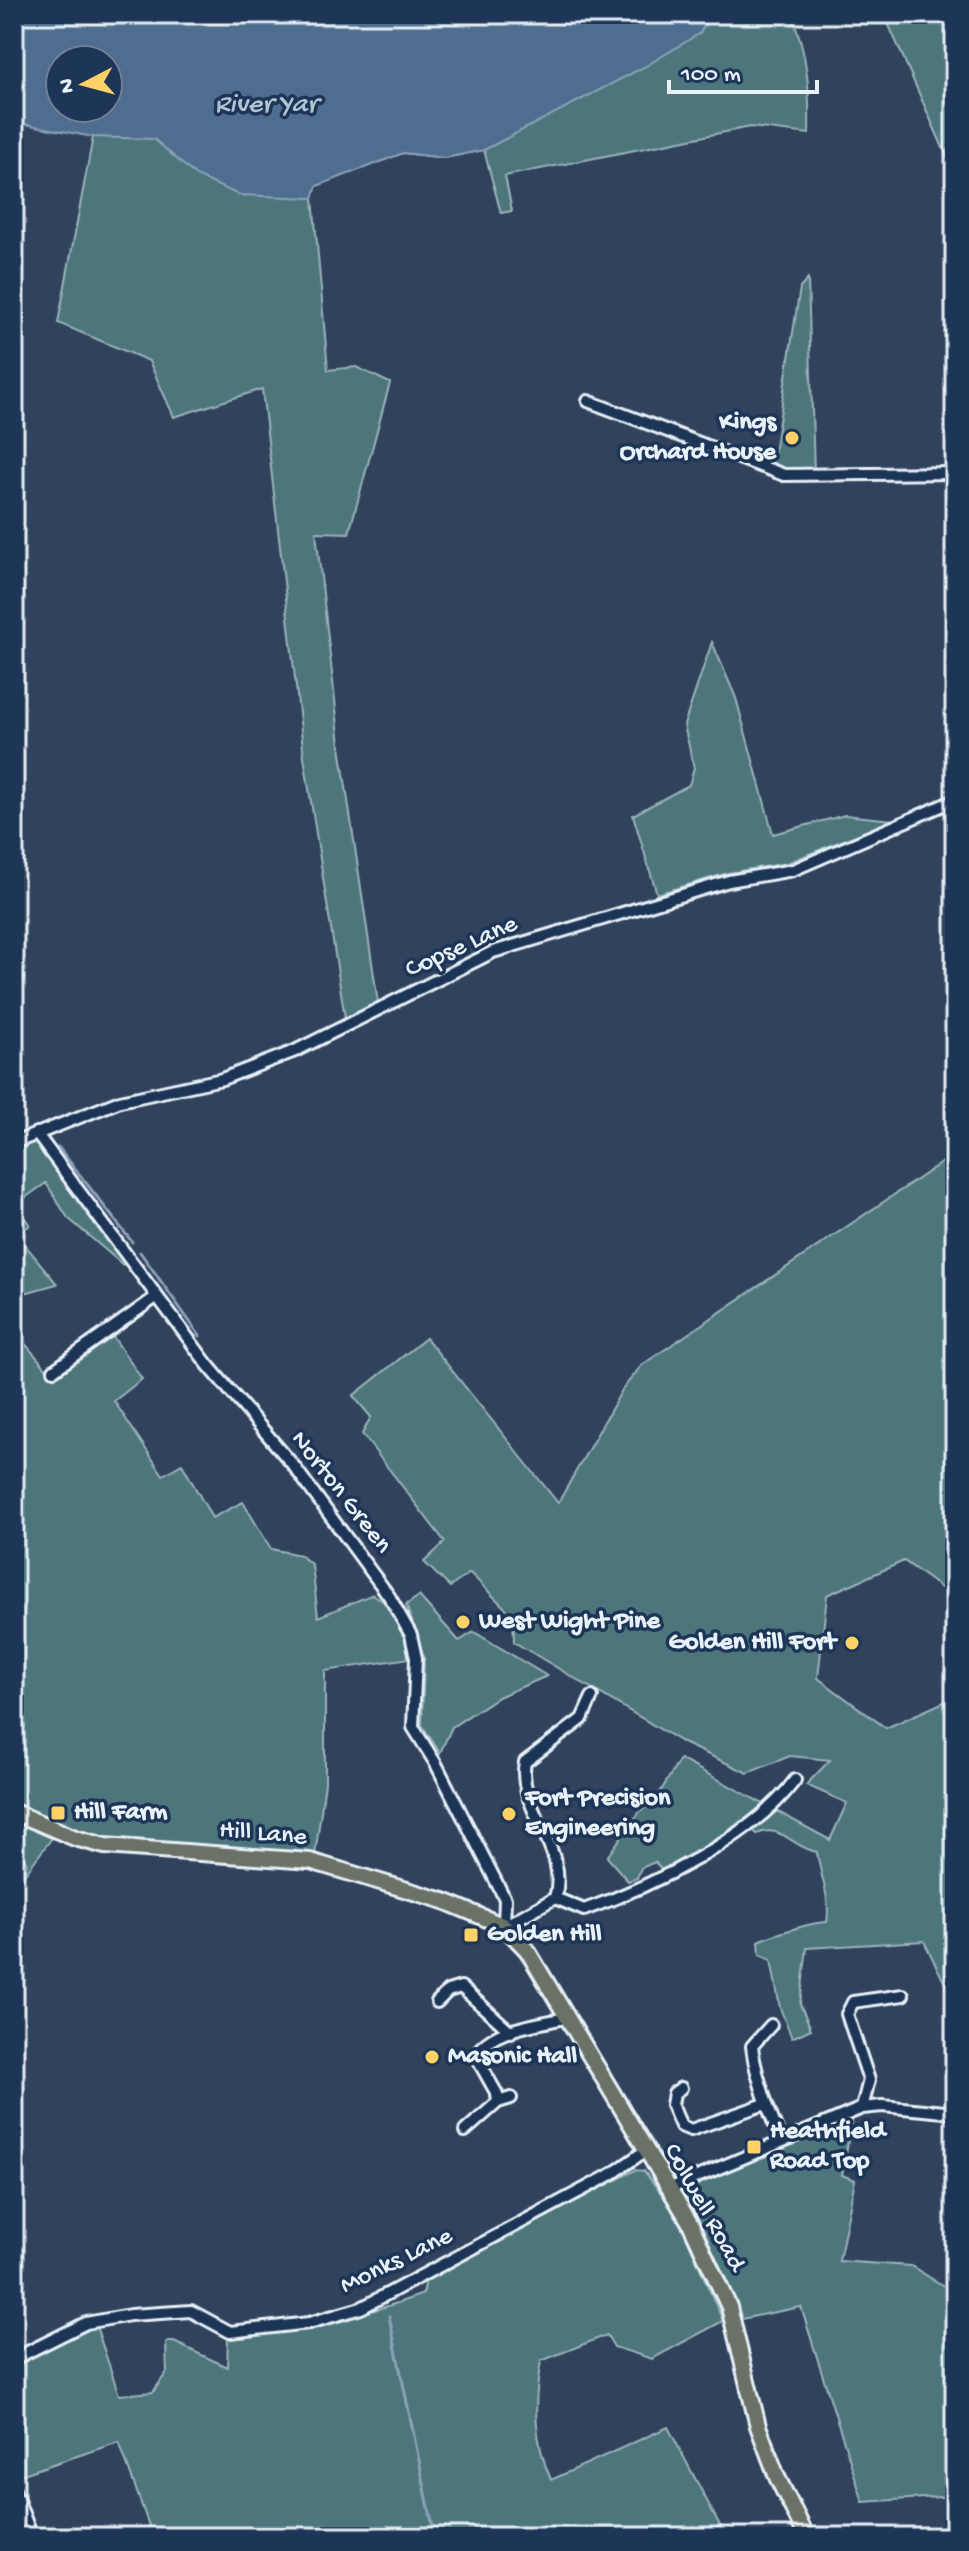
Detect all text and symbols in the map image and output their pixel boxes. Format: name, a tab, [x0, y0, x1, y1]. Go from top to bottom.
north arrow	[44, 44, 124, 124]
scale bar	[669, 44, 817, 94]
text: 100 m	[680, 61, 741, 90]
text: N	[54, 77, 82, 94]
water label: River Yar	[215, 89, 322, 122]
place label: Kings Orchard House	[620, 408, 778, 469]
marker: Kings Orchard House	[783, 429, 801, 447]
street label: Copse Lane	[401, 909, 523, 986]
street label: Norton Green	[283, 1426, 398, 1561]
place label: West Wight Pine	[478, 1607, 661, 1638]
marker: West Wight Pine	[454, 1613, 472, 1631]
place label: Golden Hill Fort	[668, 1628, 838, 1659]
marker: Golden Hill Fort	[843, 1634, 861, 1652]
place label: Fort Precision Engineering	[524, 1784, 671, 1845]
place label: Hill Farm	[74, 1798, 168, 1829]
marker: Hill Farm	[49, 1804, 67, 1822]
marker: Fort Precision Engineering	[500, 1805, 518, 1823]
street label: Hill Lane	[218, 1816, 309, 1854]
place label: Golden Hill	[487, 1920, 602, 1951]
marker: Golden Hill	[462, 1926, 480, 1944]
place label: Masonic Hall	[448, 2042, 578, 2073]
marker: Masonic Hall	[423, 2048, 441, 2066]
place label: Heathfield Road Top	[769, 2117, 888, 2178]
marker: Heathfield Road Top	[745, 2138, 763, 2156]
street label: Colwell Road	[655, 2139, 752, 2279]
street label: Monks Lane	[336, 2221, 459, 2302]

